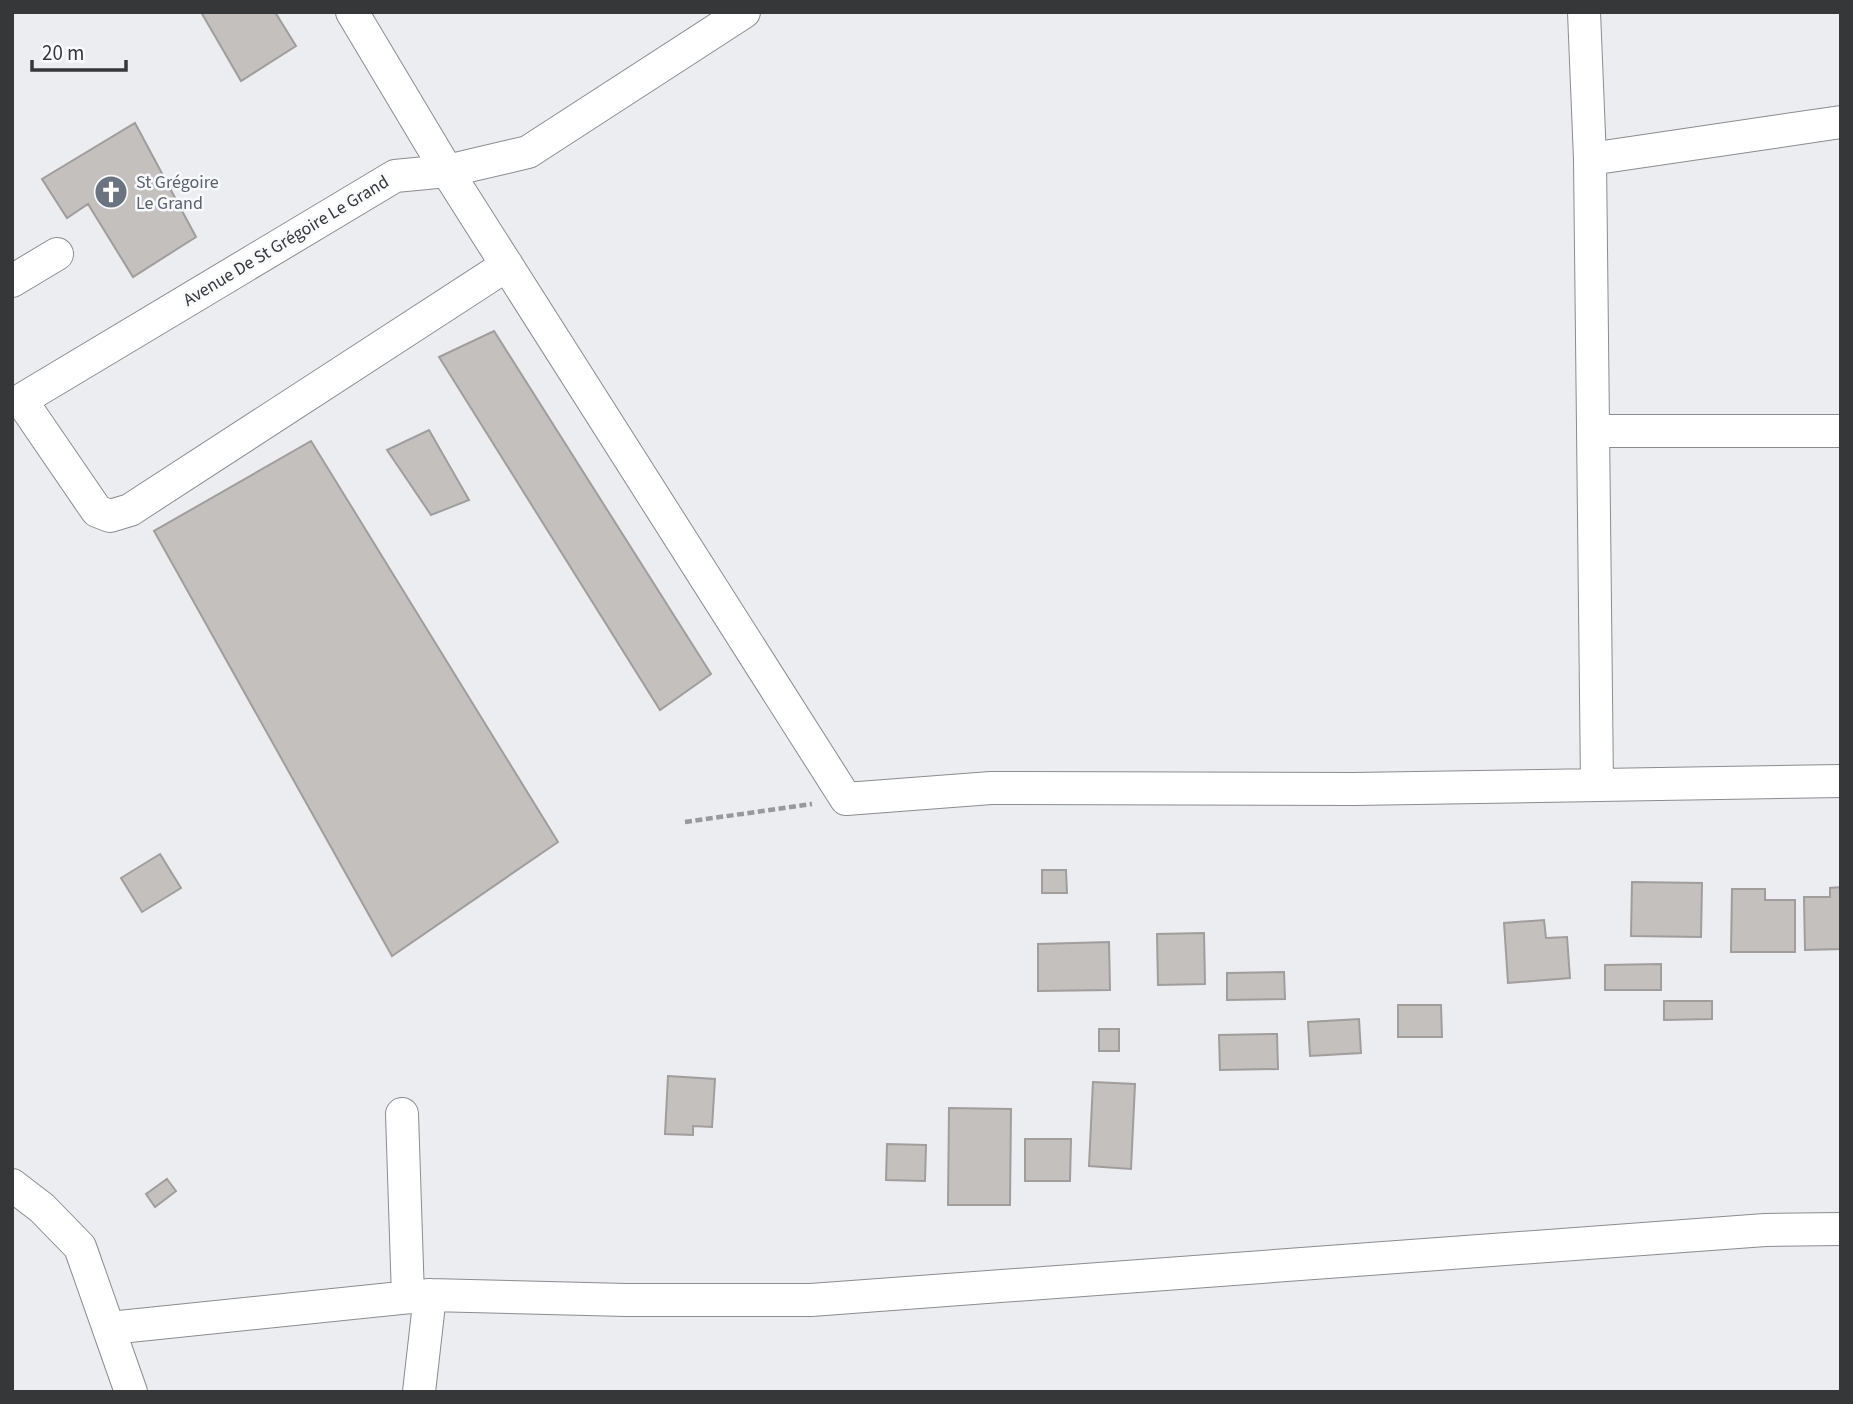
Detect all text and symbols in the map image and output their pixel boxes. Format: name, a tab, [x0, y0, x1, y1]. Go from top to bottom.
scale bar	[32, 28, 126, 72]
text: 20 m	[42, 38, 84, 68]
place label: St Grégoire Le Grand	[136, 170, 219, 216]
street label: Avenue De St Grégoire Le Grand	[178, 170, 394, 312]
church icon: St Grégoire Le Grand	[92, 173, 130, 211]

